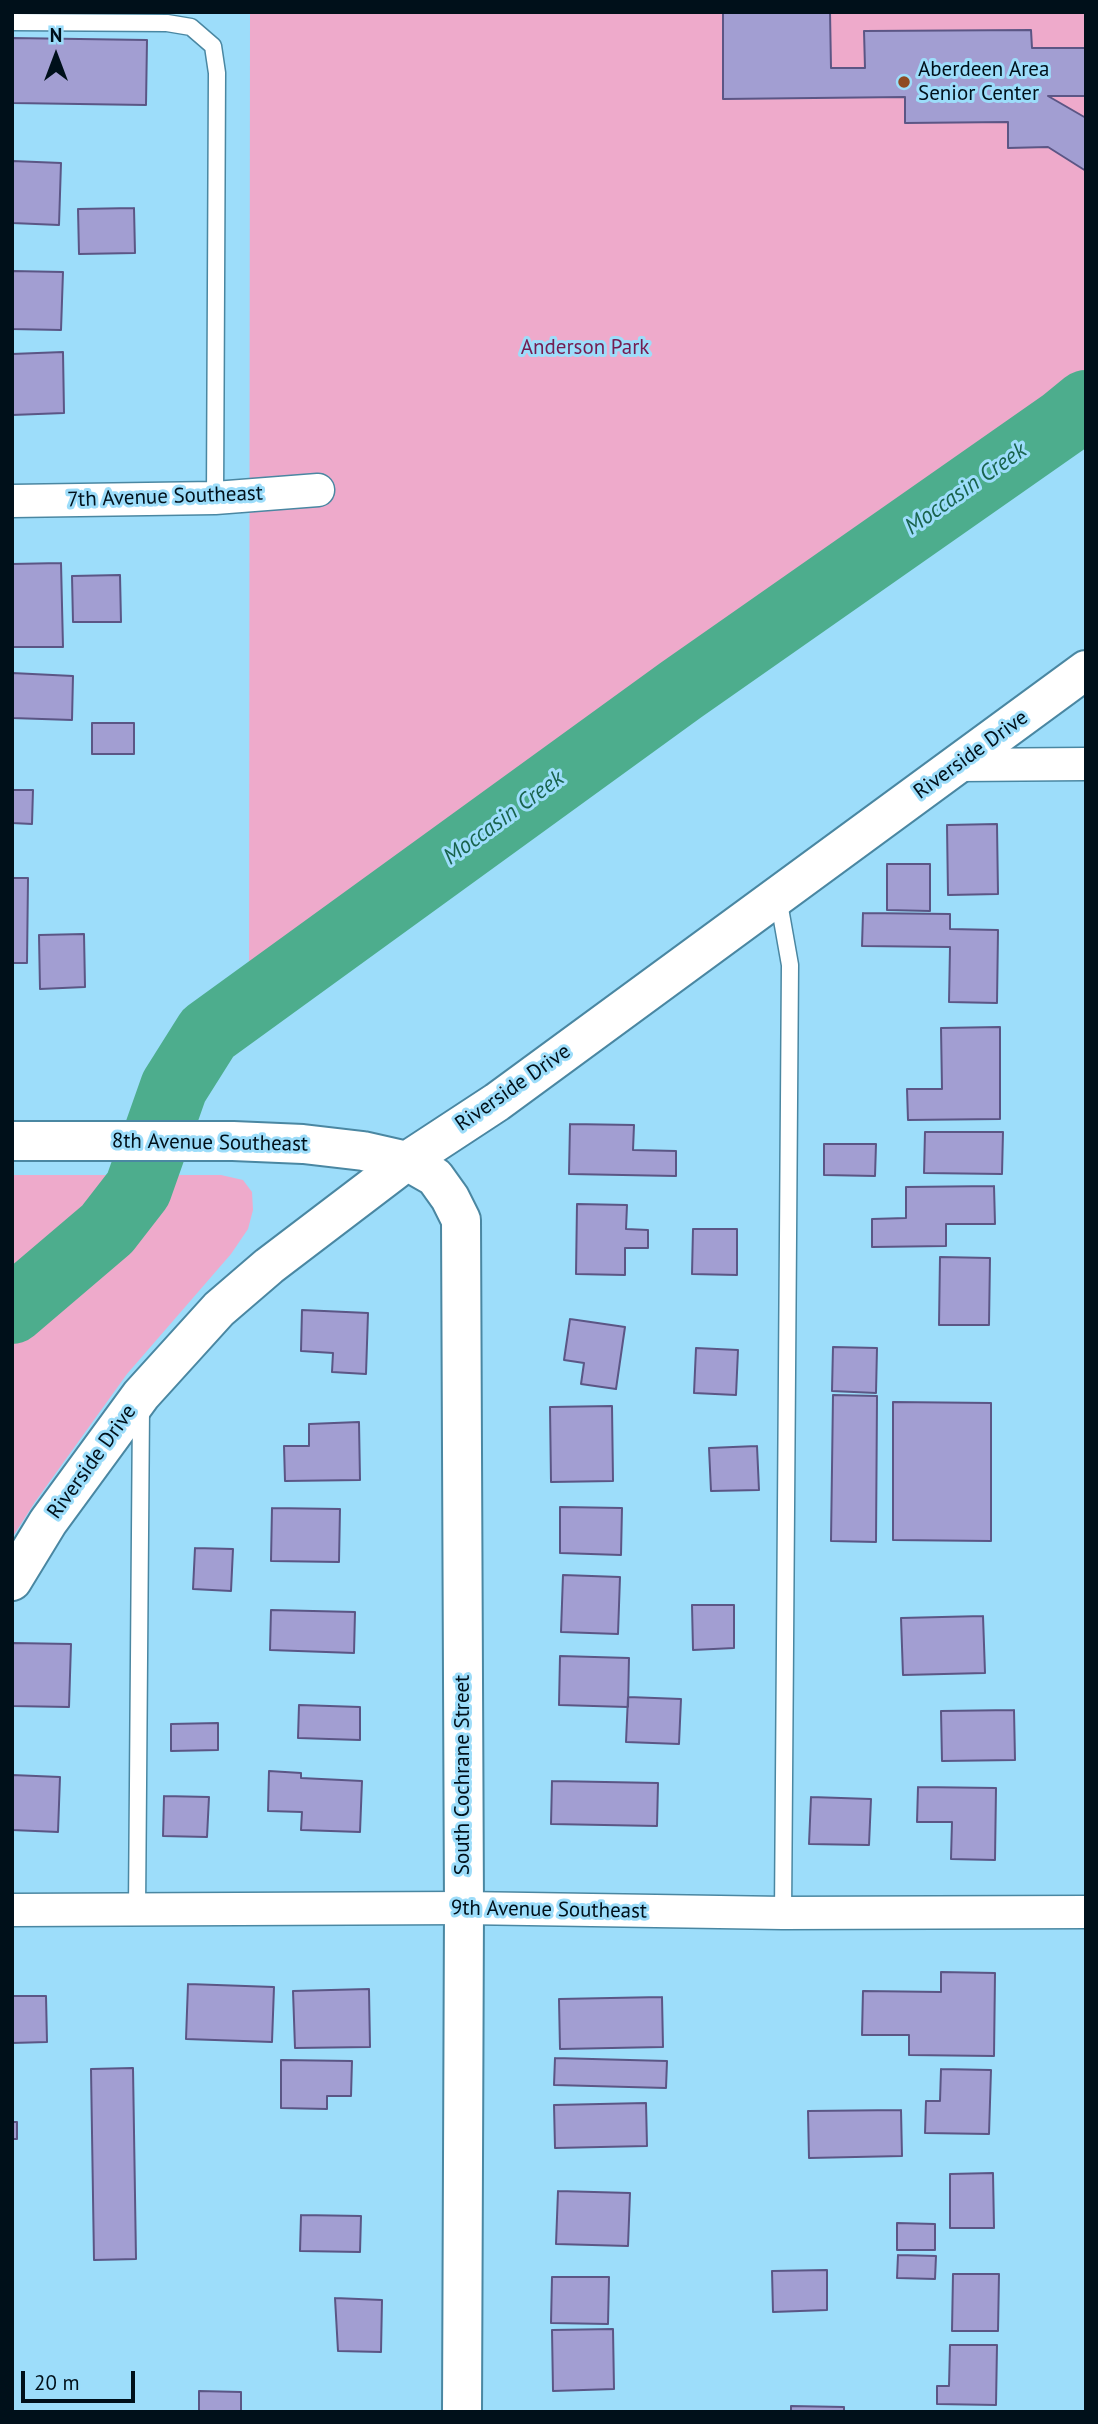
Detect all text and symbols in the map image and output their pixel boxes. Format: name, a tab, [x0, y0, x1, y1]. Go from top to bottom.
north arrow	[21, 21, 91, 91]
text: N	[50, 23, 62, 47]
place label: Aberdeen Area Senior Center	[918, 57, 1049, 107]
marker: Aberdeen Area Senior Center	[896, 74, 912, 90]
park label: Anderson Park	[521, 335, 649, 361]
water label: Moccasin Creek	[900, 437, 1032, 541]
street label: 7th Avenue Southeast	[67, 481, 263, 513]
street label: Riverside Drive	[909, 705, 1033, 805]
water label: Moccasin Creek	[438, 765, 570, 871]
street label: Riverside Drive	[451, 1039, 575, 1137]
street label: 8th Avenue Southeast	[112, 1129, 308, 1157]
street label: Riverside Drive	[42, 1400, 142, 1524]
street label: South Cochrane Street	[450, 1675, 476, 1875]
street label: 9th Avenue Southeast	[451, 1896, 647, 1924]
scale bar	[24, 2358, 138, 2402]
text: 20 m	[34, 2369, 80, 2396]

